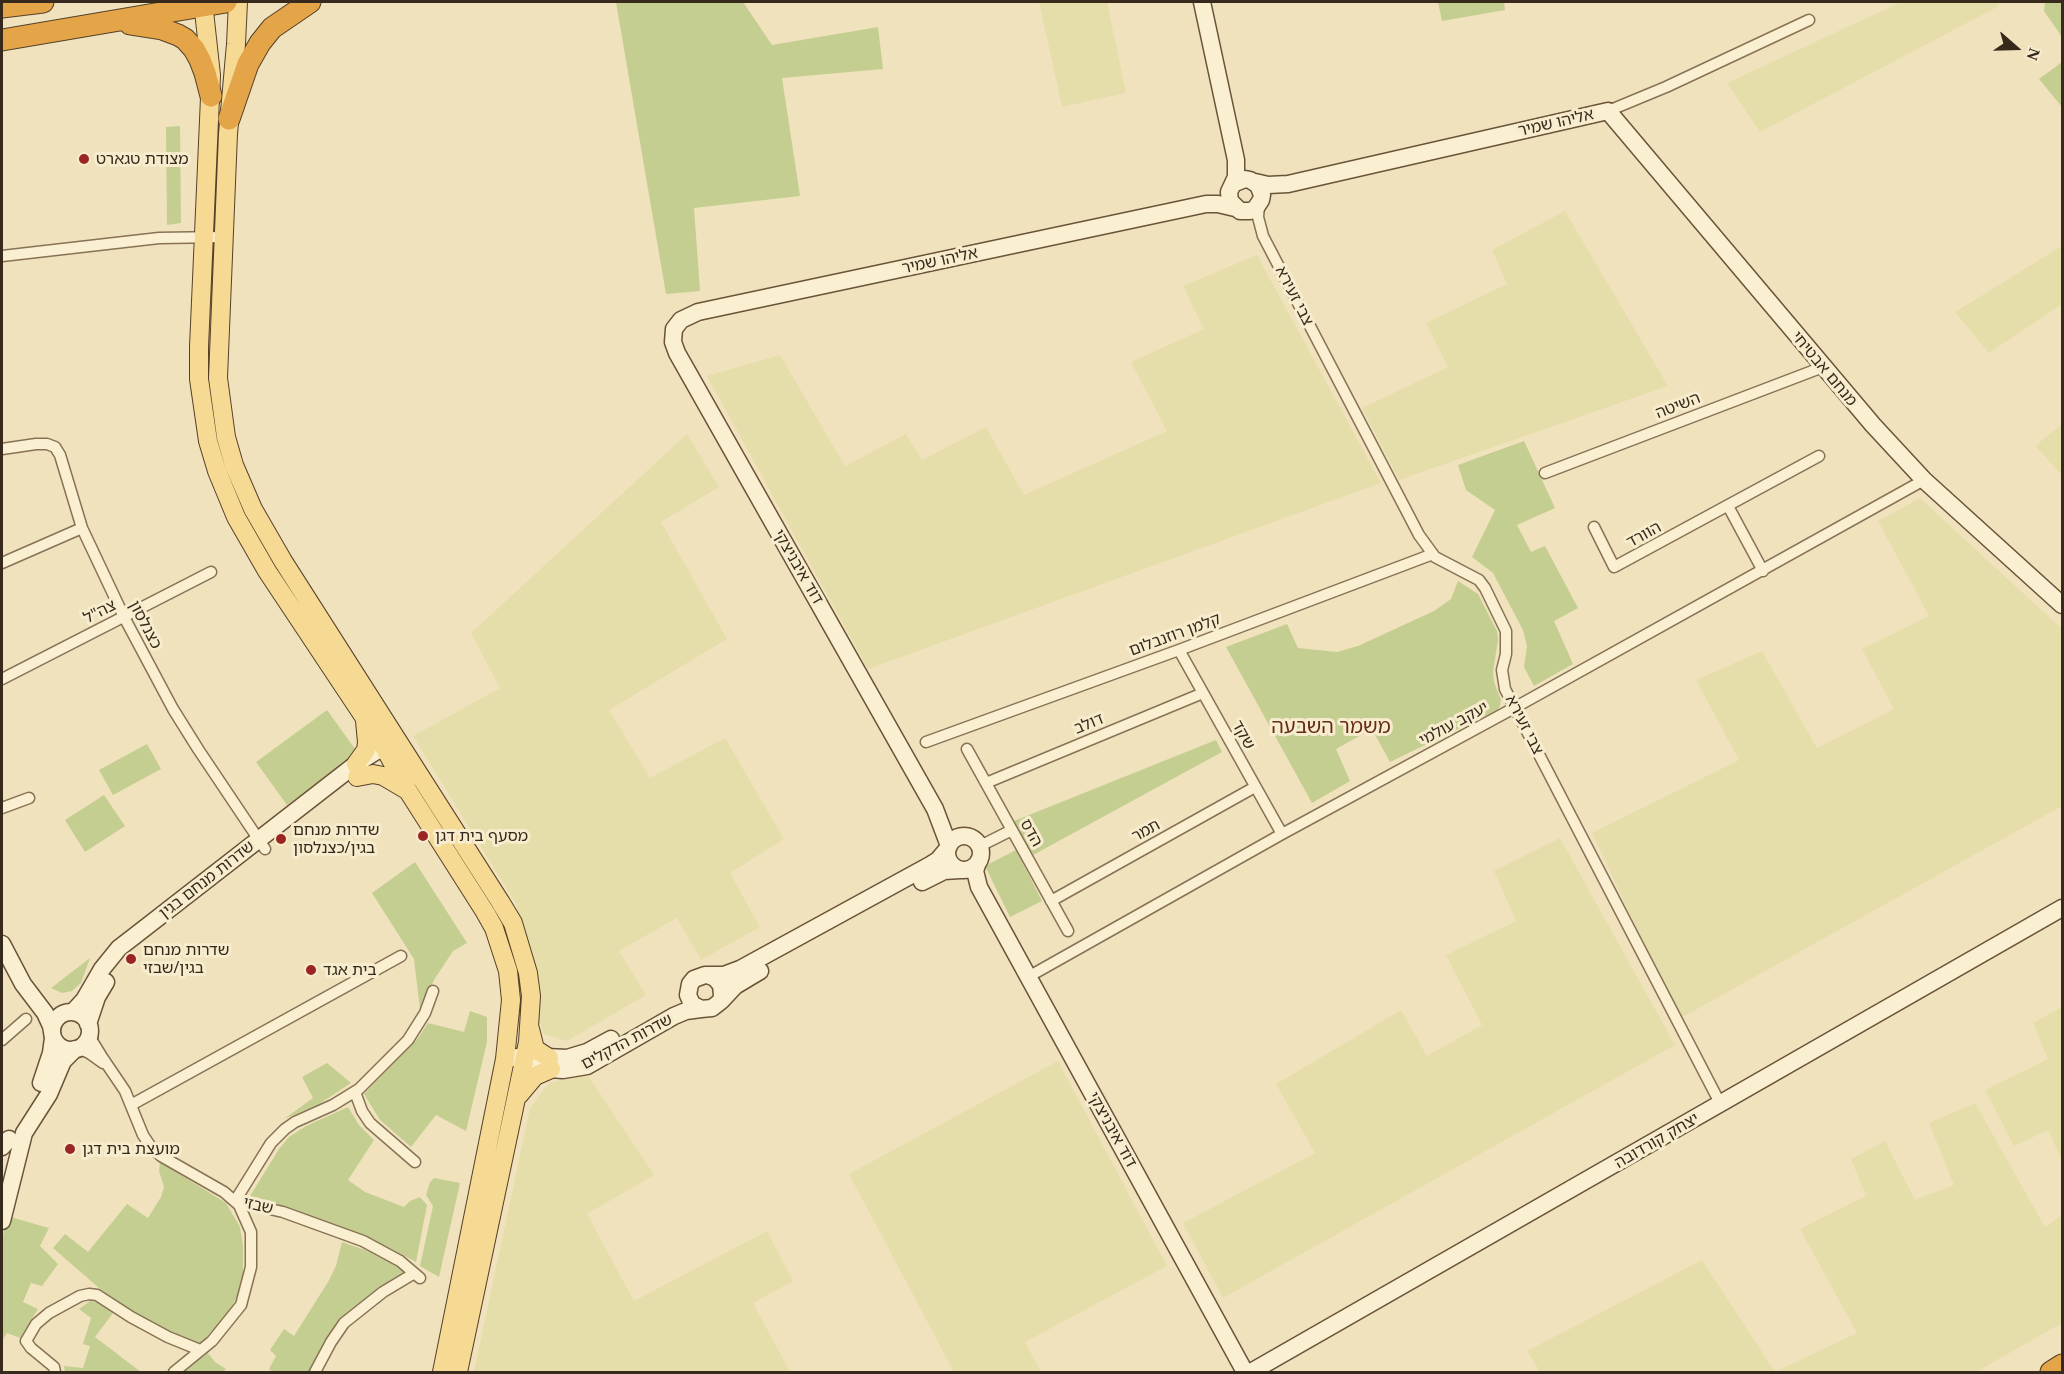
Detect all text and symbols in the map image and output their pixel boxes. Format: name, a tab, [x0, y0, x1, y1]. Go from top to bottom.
north arrow	[1986, 18, 2046, 78]
text: N	[2023, 46, 2043, 63]
street label: אליהו שמיר	[1516, 105, 1596, 141]
place label: מצודת טגארט	[96, 149, 189, 169]
marker: מצודת טגארט	[77, 152, 91, 166]
street label: אליהו שמיר	[900, 244, 980, 278]
street label: צבי זעירא	[1271, 263, 1317, 329]
street label: מנחם אבטיחי	[1787, 328, 1861, 410]
street label: השיטה	[1653, 389, 1703, 423]
street label: הוורד	[1623, 518, 1665, 552]
street label: דוד איבניצקי	[769, 526, 827, 608]
street label: צה"ל	[81, 596, 119, 628]
street label: כצנלסון	[124, 598, 166, 652]
street label: קלמן רוזנבלום	[1127, 610, 1223, 660]
street label: צבי זעירא	[1501, 692, 1547, 758]
street label: יעקב עולמי	[1416, 698, 1492, 750]
street label: דולב	[1071, 709, 1107, 739]
district label: משמר השבעה	[1271, 715, 1391, 739]
street label: שקד	[1227, 717, 1259, 753]
street label: תמר	[1129, 815, 1163, 847]
street label: הדס	[1016, 816, 1046, 850]
place label: שדרות מנחם בגין/כצנלסון	[293, 820, 379, 858]
place label: מסעף בית דגן	[435, 826, 528, 846]
marker: מסעף בית דגן	[416, 829, 430, 843]
marker: שדרות מנחם בגין/כצנלסון	[274, 832, 288, 846]
street label: שדרות מנחם בגין	[156, 837, 258, 923]
place label: שדרות מנחם בגין/שבזי	[143, 940, 229, 978]
marker: שדרות מנחם בגין/שבזי	[124, 952, 138, 966]
place label: בית אגד	[323, 960, 377, 980]
marker: בית אגד	[304, 963, 318, 977]
street label: שדרות הדקלים	[578, 1010, 676, 1074]
street label: דוד איבניצקי	[1083, 1089, 1141, 1171]
street label: יצחק קורדובה	[1611, 1109, 1703, 1173]
place label: מועצת בית דגן	[82, 1139, 180, 1159]
marker: מועצת בית דגן	[63, 1142, 77, 1156]
street label: שבזי	[241, 1193, 275, 1219]

